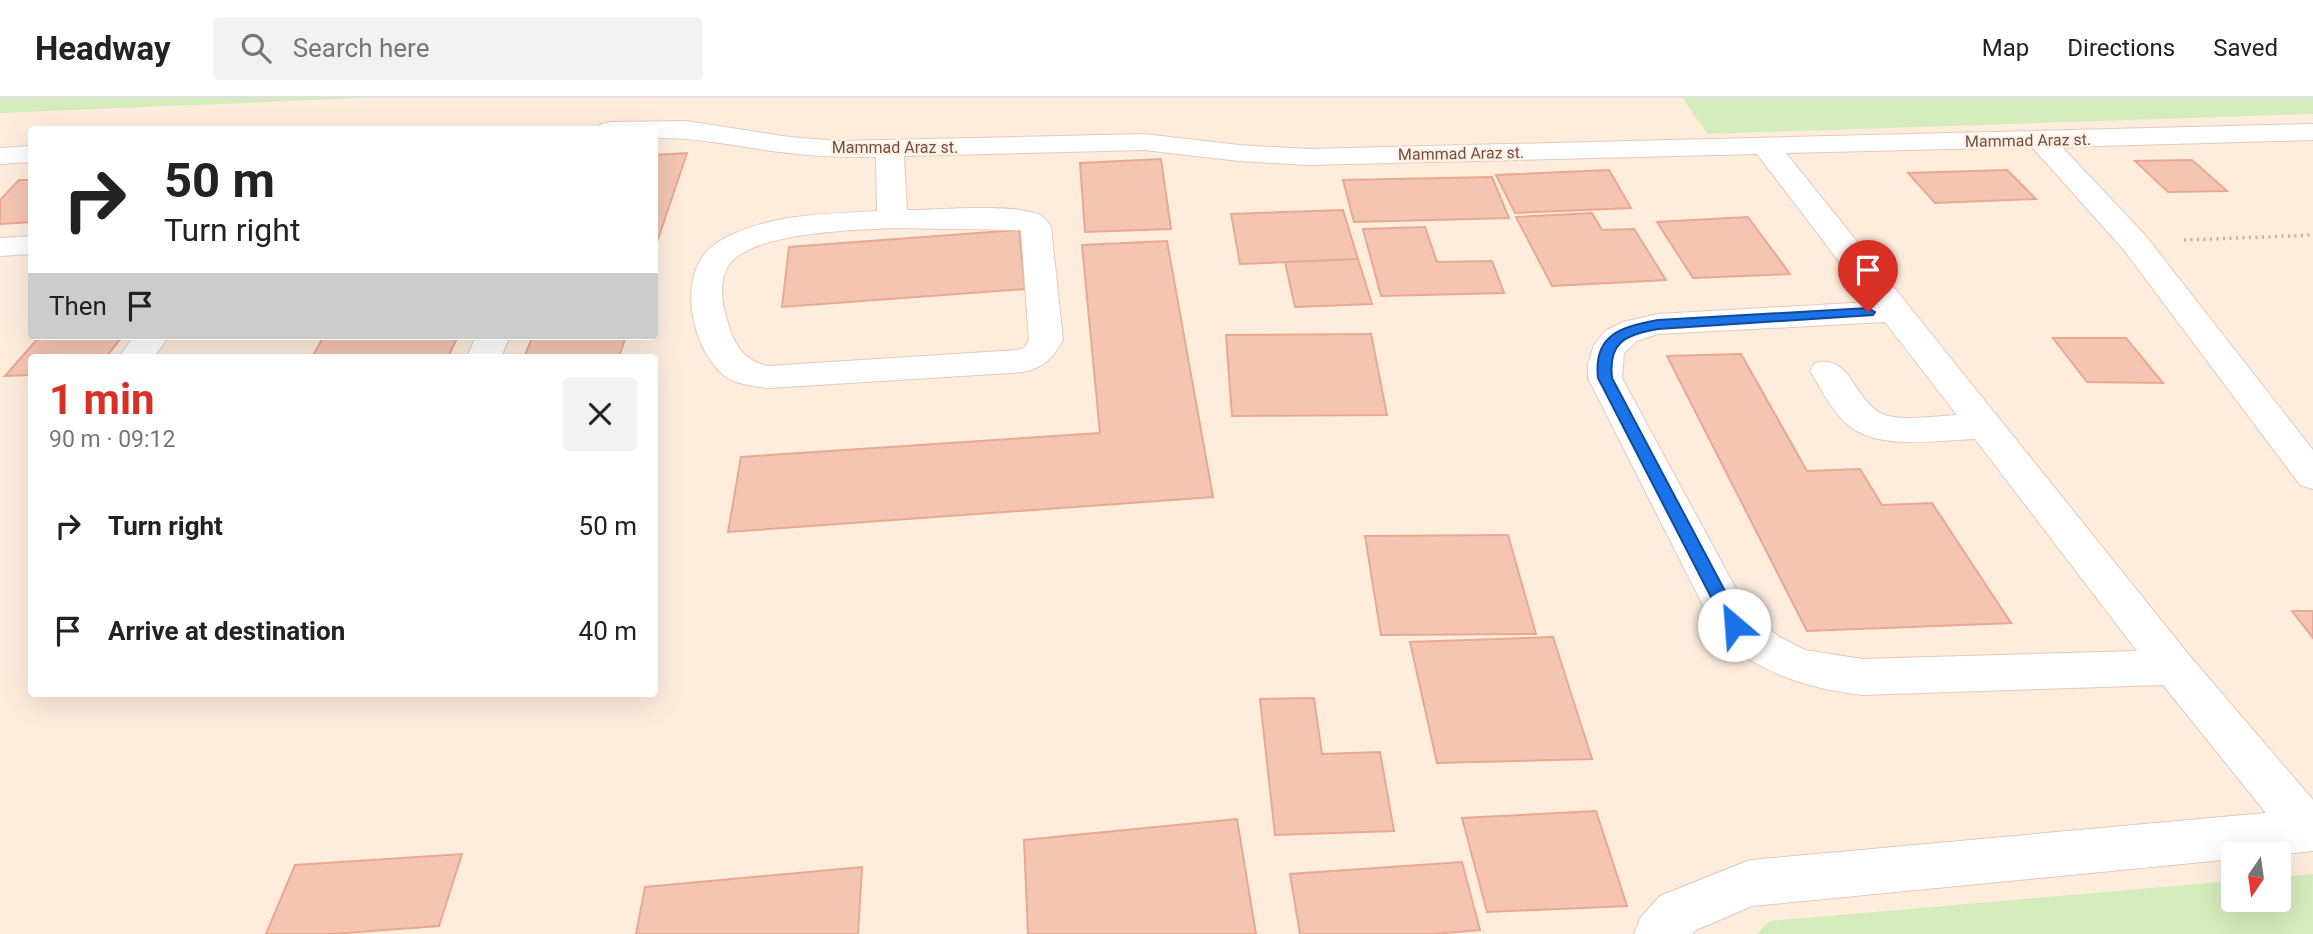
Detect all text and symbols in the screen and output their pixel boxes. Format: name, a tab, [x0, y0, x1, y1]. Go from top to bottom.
search box	[213, 17, 703, 80]
text: Headway	[35, 29, 171, 68]
icon: search	[237, 29, 275, 67]
text: Search here	[293, 33, 429, 63]
text: Map	[1982, 34, 2029, 62]
text: Directions	[2067, 34, 2175, 62]
text: Saved	[2213, 34, 2278, 62]
street label: Mammad Araz st.	[1965, 130, 2091, 151]
street label: Mammad Araz st.	[832, 138, 958, 157]
street label: Mammad Araz st.	[1398, 143, 1524, 164]
text: 50 m	[164, 152, 275, 209]
icon: right	[49, 154, 140, 245]
text: Turn right	[164, 211, 300, 249]
pin	[1838, 240, 1898, 312]
icon: arrive	[1849, 251, 1887, 289]
icon: arrive	[121, 287, 159, 325]
text: Then	[49, 291, 107, 321]
text: 1 min	[49, 375, 155, 424]
button: close	[563, 377, 637, 451]
text: 90 m · 09:12	[49, 426, 175, 453]
icon: right	[49, 507, 87, 545]
text: Turn right	[108, 511, 223, 541]
text: 50 m	[579, 511, 637, 541]
position arrow	[1697, 588, 1771, 662]
icon: arrive	[49, 612, 87, 650]
text: Arrive at destination	[108, 616, 345, 646]
text: 40 m	[579, 616, 637, 646]
north arrow	[2221, 842, 2291, 912]
map controls	[2221, 842, 2291, 912]

